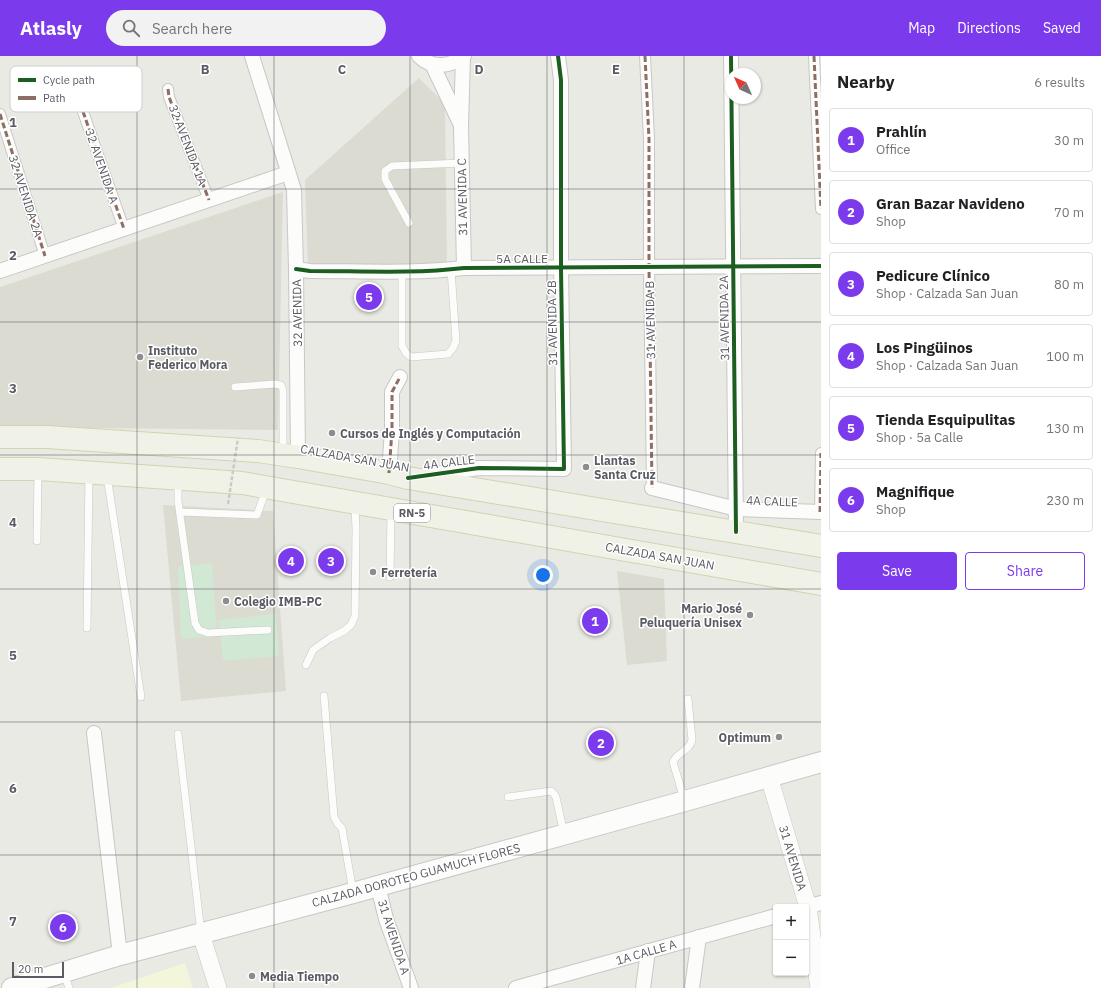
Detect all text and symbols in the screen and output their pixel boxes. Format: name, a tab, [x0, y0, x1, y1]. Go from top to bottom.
search box	[106, 10, 386, 46]
text: Atlasly	[20, 16, 82, 40]
icon: search	[120, 17, 142, 39]
text: Search here	[152, 19, 232, 38]
text: Map	[908, 19, 935, 37]
text: Directions	[957, 19, 1021, 37]
text: Saved	[1043, 19, 1081, 37]
text: B	[201, 61, 210, 78]
text: C	[338, 61, 347, 78]
text: D	[474, 61, 484, 78]
text: E	[612, 61, 620, 78]
legend	[10, 66, 142, 112]
north arrow	[725, 68, 761, 104]
text: Nearby	[837, 71, 895, 93]
text: Cycle path	[43, 73, 95, 87]
text: 6 results	[1034, 74, 1085, 91]
text: Path	[43, 91, 66, 105]
street label: 32 AVENIDA 1A	[166, 102, 210, 188]
text: 1	[9, 114, 17, 131]
text: Prahlín	[876, 122, 927, 141]
street label: 32 AVENIDA A	[82, 127, 122, 206]
text: 1	[847, 132, 855, 149]
text: 30 m	[1054, 132, 1084, 149]
text: Office	[876, 141, 910, 158]
street label: 32 AVENIDA 2A	[6, 153, 46, 239]
street label: 31 AVENIDA C	[454, 157, 470, 236]
text: Gran Bazar Navideno	[876, 194, 1025, 213]
text: 2	[847, 204, 855, 221]
text: 70 m	[1054, 204, 1084, 221]
text: Shop	[876, 213, 906, 230]
text: 2	[9, 247, 17, 264]
street label: 5A CALLE	[496, 251, 548, 266]
text: Pedicure Clínico	[876, 266, 990, 285]
street label: 31 AVENIDA 2A	[716, 275, 732, 361]
text: 3	[847, 276, 855, 293]
text: 80 m	[1054, 276, 1084, 293]
street label: 32 AVENIDA	[289, 279, 305, 347]
street label: 31 AVENIDA 2B	[544, 280, 560, 366]
street label: 31 AVENIDA B	[642, 281, 658, 359]
pin: 5	[356, 282, 382, 312]
text: Shop · Calzada San Juan	[876, 285, 1019, 302]
text: Los Pingüinos	[876, 338, 973, 357]
place label: Instituto Federico Mora	[148, 343, 228, 372]
text: 4	[847, 348, 855, 365]
text: 100 m	[1046, 348, 1084, 365]
marker: Instituto Federico Mora	[135, 352, 145, 362]
text: Shop · Calzada San Juan	[876, 357, 1019, 374]
text: 3	[9, 380, 17, 397]
text: Tienda Esquipulitas	[876, 410, 1015, 429]
text: 5	[847, 420, 855, 437]
text: 130 m	[1046, 420, 1084, 437]
place label: Cursos de Inglés y Computación	[340, 426, 521, 441]
marker: Cursos de Inglés y Computación	[327, 428, 337, 438]
text: Shop · 5a Calle	[876, 429, 963, 446]
street label: CALZADA SAN JUAN	[299, 441, 411, 475]
street label: 4A CALLE	[422, 451, 476, 473]
place label: Llantas Santa Cruz	[594, 453, 656, 482]
marker: Llantas Santa Cruz	[581, 462, 591, 472]
text: Magnifique	[876, 482, 955, 501]
text: 6	[847, 492, 855, 509]
text: 230 m	[1046, 492, 1084, 509]
street label: 4A CALLE	[746, 493, 798, 509]
text: Shop	[876, 501, 906, 518]
road number: RN-5	[394, 504, 430, 522]
text: 4	[9, 514, 17, 531]
street label: CALZADA SAN JUAN	[604, 539, 716, 573]
pin: 4	[278, 546, 304, 576]
pin: 3	[318, 546, 344, 576]
button: Save	[837, 552, 957, 590]
button: Share	[965, 552, 1085, 590]
place label: Ferretería	[381, 565, 437, 580]
your location	[533, 565, 553, 585]
marker: Ferretería	[368, 567, 378, 577]
place label: Colegio IMB-PC	[234, 594, 322, 609]
marker: Colegio IMB-PC	[221, 596, 231, 606]
place label: Mario José Peluquería Unisex	[639, 601, 742, 630]
pin: 1	[582, 606, 608, 636]
marker: Mario José Peluquería Unisex	[745, 610, 755, 620]
text: 5	[9, 647, 17, 664]
pin: 2	[588, 728, 614, 758]
place label: Optimum	[719, 730, 771, 745]
marker: Optimum	[774, 732, 784, 742]
text: 6	[9, 780, 17, 797]
street label: 31 AVENIDA	[776, 823, 810, 893]
street label: CALZADA DOROTEO GUAMUCH FLORES	[310, 840, 522, 910]
street label: 31 AVENIDA A	[375, 898, 413, 977]
map controls	[773, 904, 809, 976]
button: +	[773, 904, 809, 940]
pin: 6	[50, 912, 76, 942]
text: 7	[9, 913, 17, 930]
street label: 1A CALLE A	[614, 936, 678, 968]
button: −	[773, 940, 809, 976]
scale bar	[12, 960, 64, 979]
text: 20 m	[18, 962, 43, 976]
place label: Media Tiempo	[260, 969, 339, 984]
marker: Media Tiempo	[247, 971, 257, 981]

